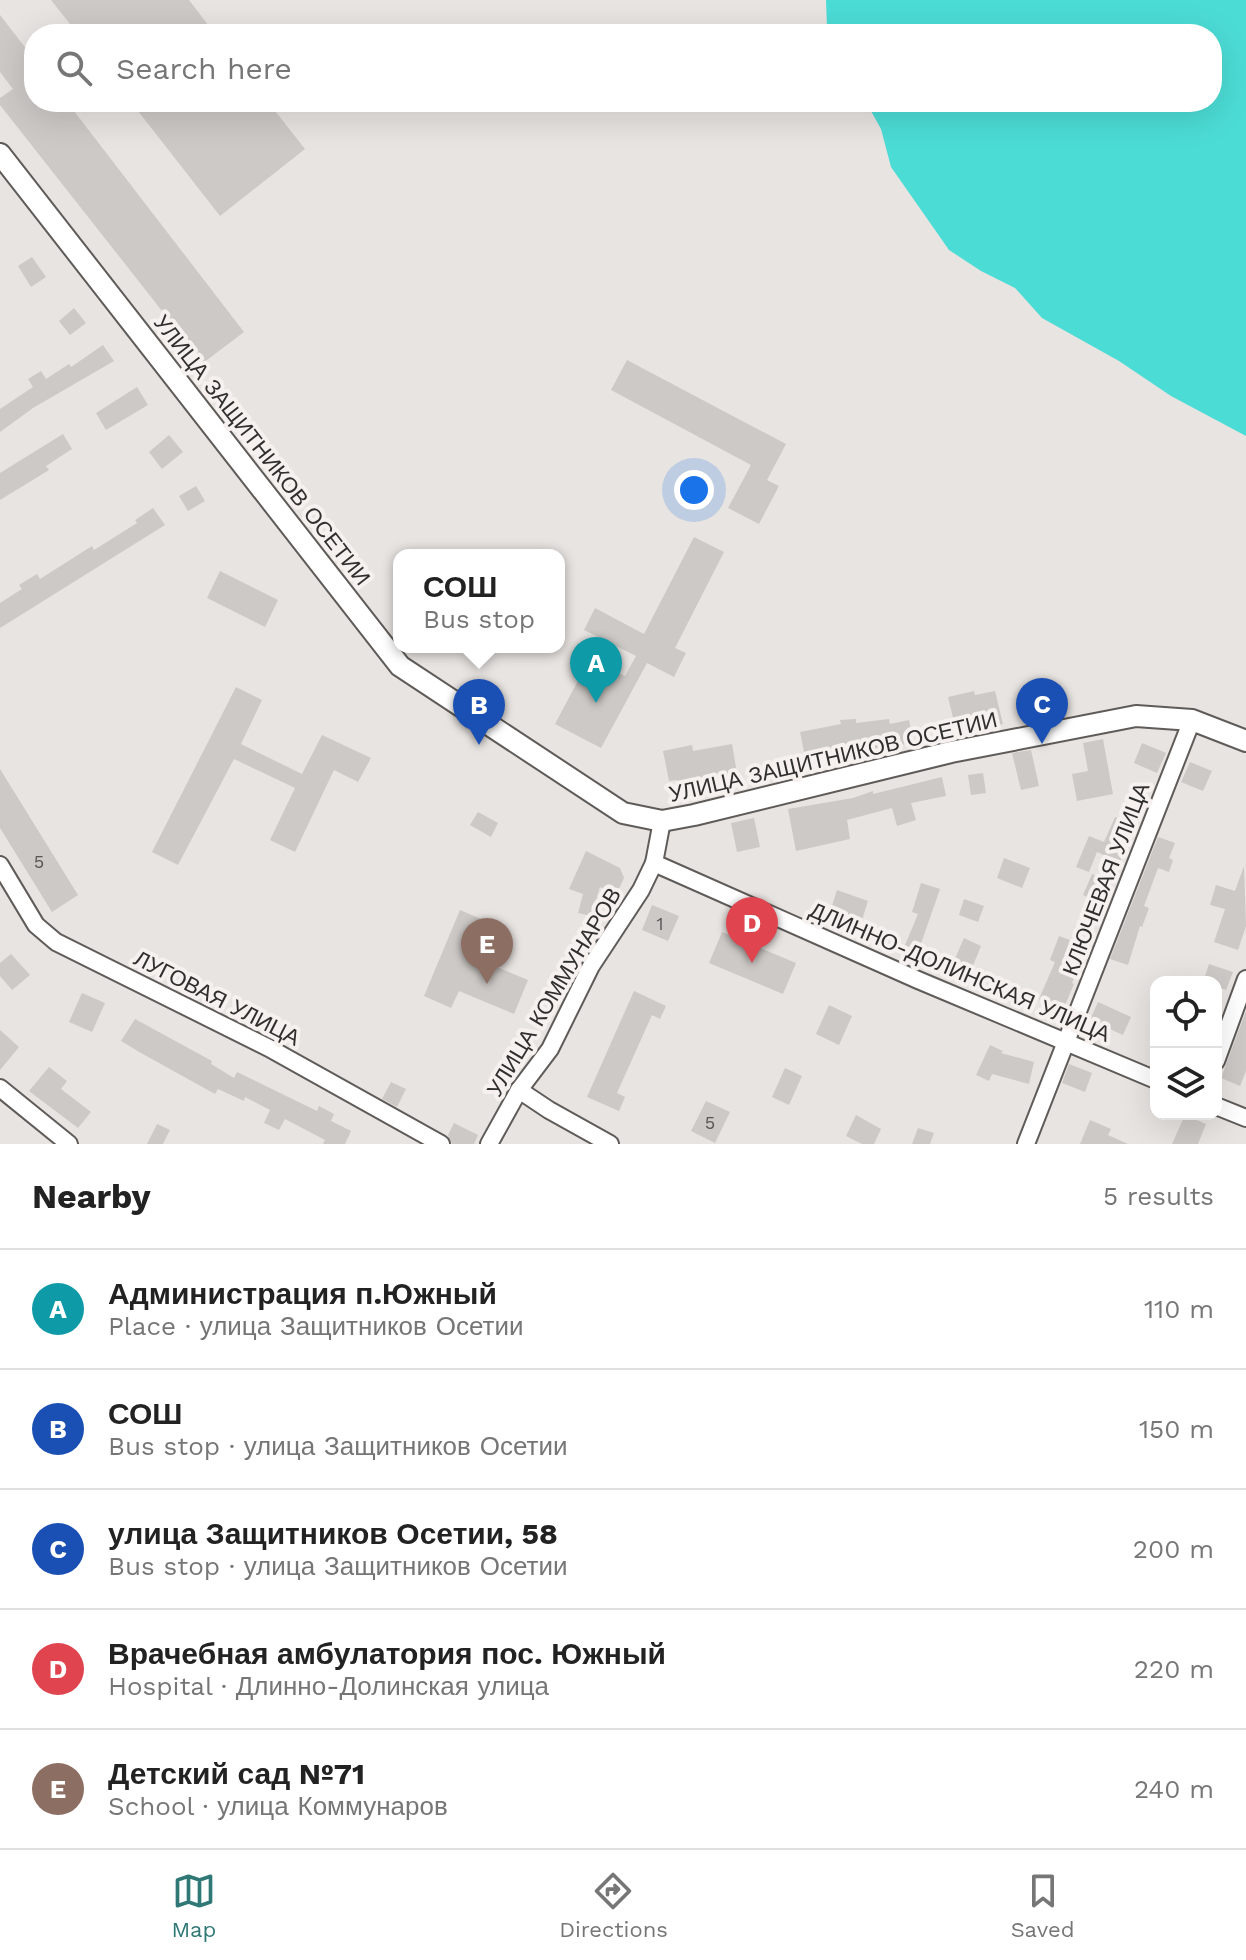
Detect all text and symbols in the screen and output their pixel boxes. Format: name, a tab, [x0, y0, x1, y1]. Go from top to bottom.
search box	[24, 24, 1222, 112]
icon: search	[52, 46, 96, 90]
text: Search here	[116, 51, 292, 86]
street label: УЛИЦА ЗАЩИТНИКОВ ОСЕТИИ	[149, 310, 375, 590]
your location	[674, 470, 714, 510]
popup	[393, 549, 565, 653]
text: СОШ	[423, 569, 497, 604]
text: Bus stop	[423, 604, 535, 634]
pin: A	[570, 637, 622, 703]
pin: C	[1016, 678, 1068, 744]
pin: B	[453, 679, 505, 745]
street label: УЛИЦА ЗАЩИТНИКОВ ОСЕТИИ	[666, 707, 1000, 807]
street label: КЛЮЧЕВАЯ УЛИЦА	[1058, 779, 1154, 979]
house number: 5	[34, 851, 44, 872]
street label: УЛИЦА КОММУНАРОВ	[482, 883, 626, 1101]
pin: D	[726, 897, 778, 963]
street label: ДЛИННО-ДОЛИНСКАЯ УЛИЦА	[806, 897, 1114, 1047]
house number: 1	[656, 913, 664, 934]
pin: E	[461, 918, 513, 984]
street label: ЛУГОВАЯ УЛИЦА	[130, 945, 304, 1051]
map controls	[1150, 976, 1222, 1120]
button: locate	[1150, 976, 1222, 1048]
button: layers	[1150, 1048, 1222, 1120]
house number: 5	[705, 1112, 715, 1133]
text: Nearby	[32, 1176, 151, 1216]
text: 5 results	[1103, 1181, 1214, 1211]
text: Администрация п.Южный	[108, 1276, 497, 1311]
text: A	[49, 1294, 67, 1324]
text: 110 m	[1144, 1294, 1214, 1324]
text: Place · улица Защитников Осетии	[108, 1311, 524, 1341]
text: СОШ	[108, 1396, 182, 1431]
text: B	[49, 1414, 67, 1444]
text: 150 m	[1139, 1414, 1214, 1444]
text: Bus stop · улица Защитников Осетии	[108, 1431, 568, 1461]
text: улица Защитников Осетии, 58	[108, 1516, 558, 1551]
text: C	[49, 1534, 67, 1564]
text: 200 m	[1133, 1534, 1214, 1564]
text: Bus stop · улица Защитников Осетии	[108, 1551, 568, 1581]
text: Врачебная амбулатория пос. Южный	[108, 1636, 666, 1671]
text: D	[49, 1654, 67, 1684]
text: 220 m	[1134, 1654, 1214, 1684]
text: Hospital · Длинно-Долинская улица	[108, 1671, 549, 1701]
text: Детский сад №71	[108, 1756, 365, 1791]
text: E	[50, 1774, 66, 1804]
text: 240 m	[1134, 1774, 1214, 1804]
text: School · улица Коммунаров	[108, 1791, 448, 1821]
tab: Map	[171, 1869, 216, 1942]
tab: Directions	[559, 1869, 668, 1942]
tab: Saved	[1011, 1869, 1075, 1942]

